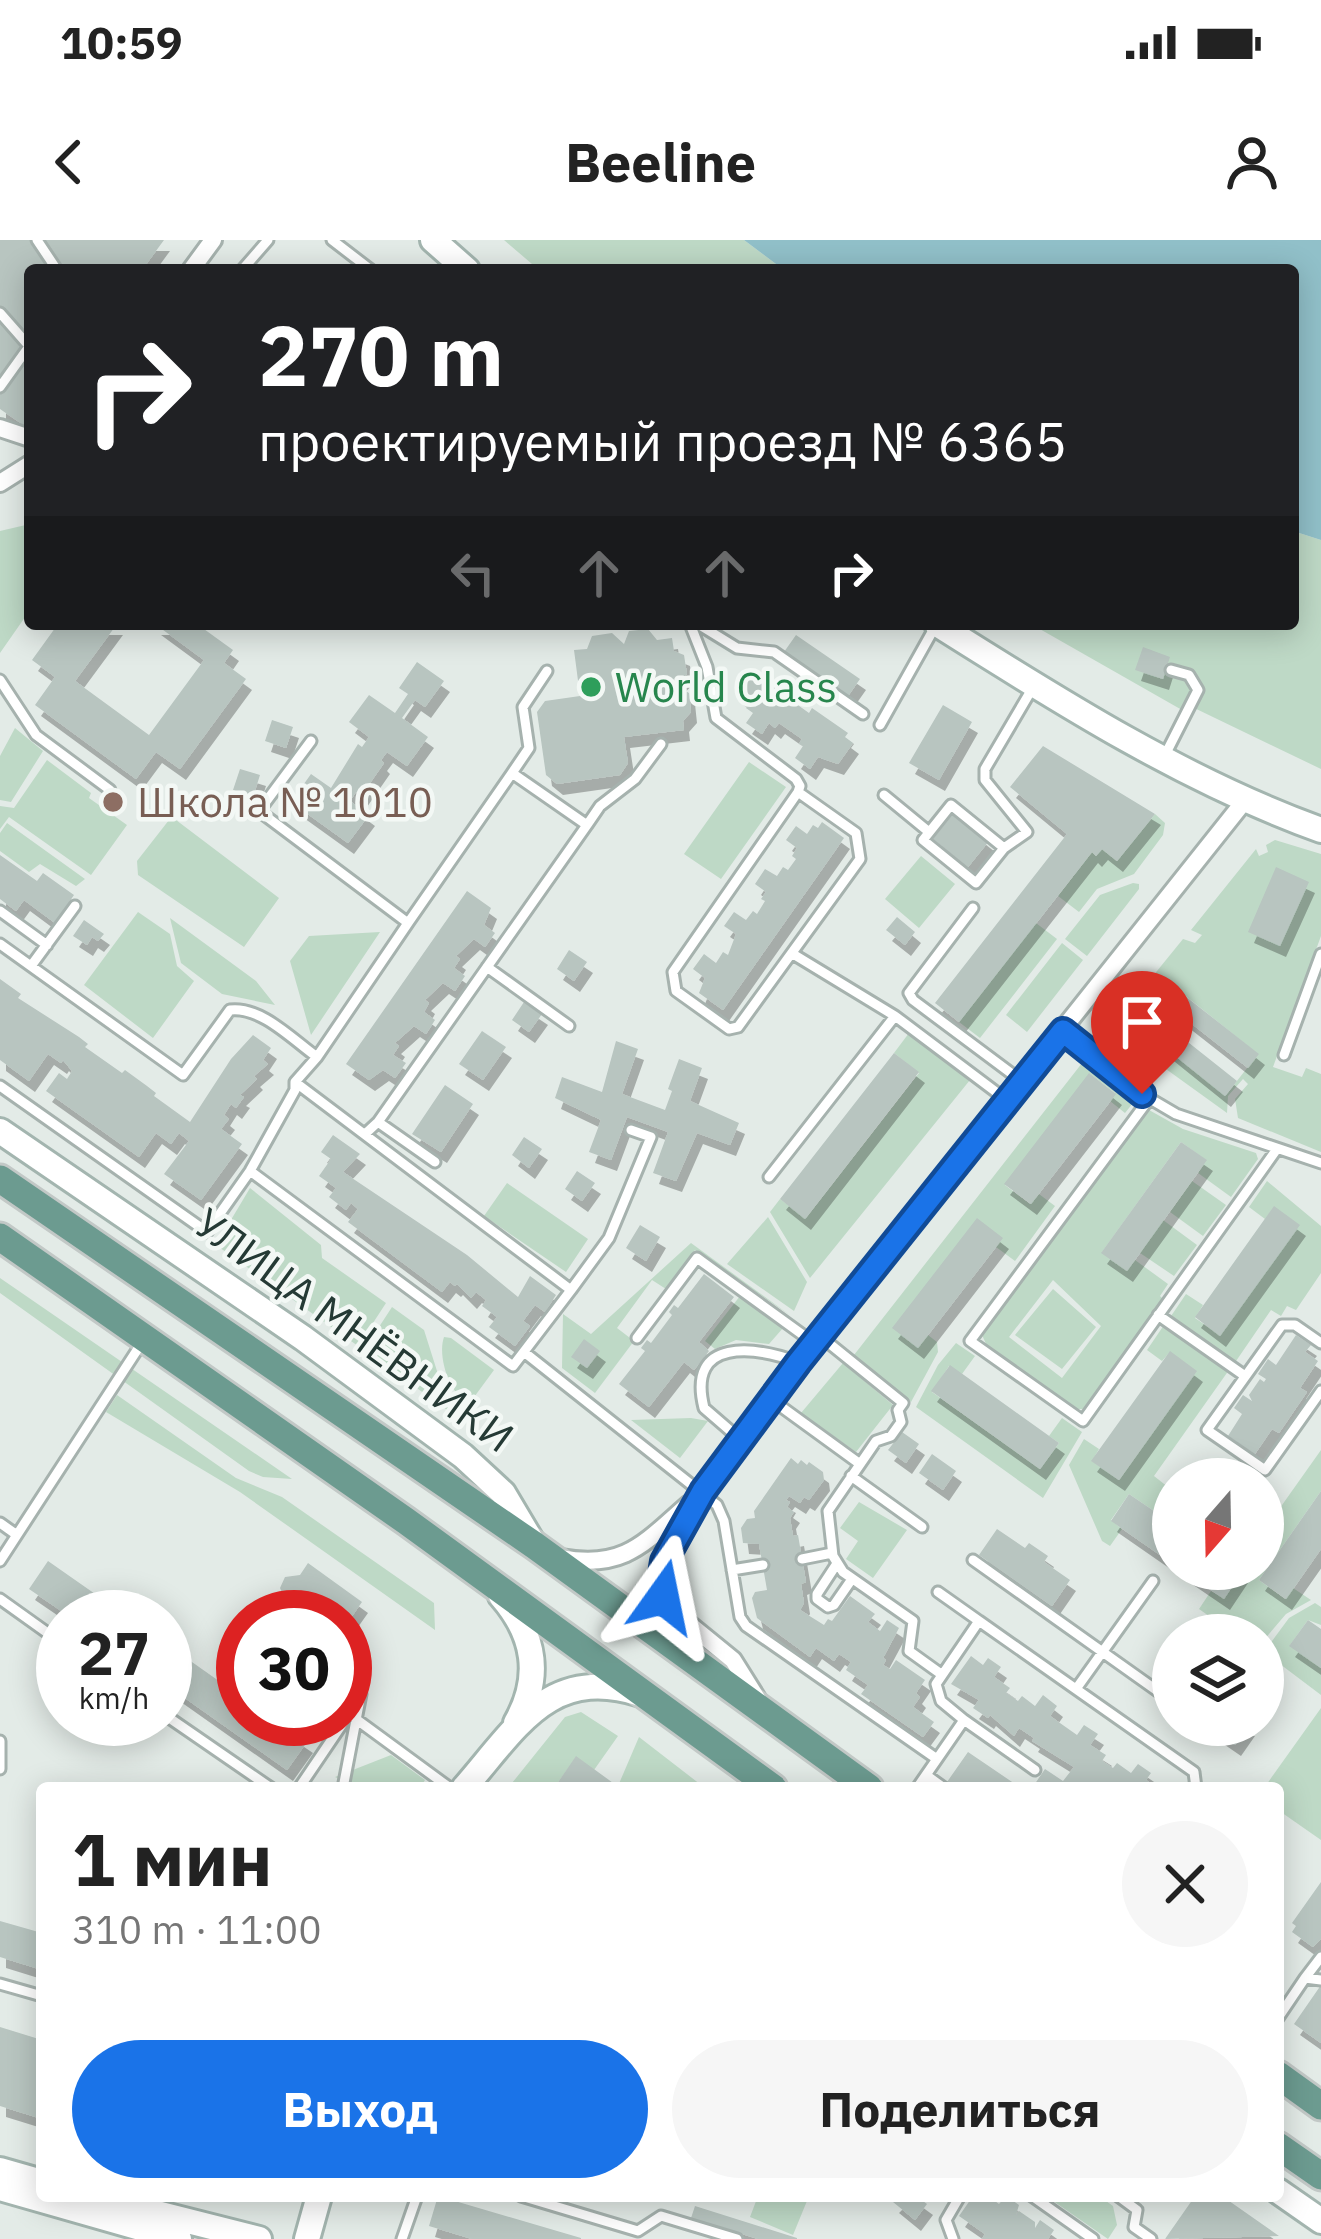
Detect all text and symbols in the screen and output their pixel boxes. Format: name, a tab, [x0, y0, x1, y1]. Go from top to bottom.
text: 10:59	[60, 13, 183, 71]
text: Beeline	[565, 127, 756, 197]
icon: back	[36, 129, 102, 195]
icon: person	[1219, 129, 1285, 195]
text: 270 m	[258, 300, 504, 409]
icon: right	[60, 312, 216, 468]
text: проектируемый проезд № 6365	[258, 406, 1067, 476]
icon: left	[440, 540, 506, 606]
icon: ahead	[566, 540, 632, 606]
icon: ahead	[692, 540, 758, 606]
icon: right	[818, 540, 884, 606]
place label: World Class	[615, 659, 837, 714]
marker: World Class	[578, 674, 604, 700]
place label: Школа № 1010	[137, 774, 433, 829]
marker: Школа № 1010	[100, 789, 126, 815]
pin	[1091, 971, 1193, 1094]
icon: arrive	[1109, 989, 1175, 1055]
street label: УЛИЦА МНЁВНИКИ	[184, 1195, 525, 1464]
north arrow	[1152, 1458, 1284, 1590]
map controls	[1152, 1458, 1284, 1746]
position arrow	[600, 1534, 726, 1660]
speed limit sign: 30	[216, 1590, 372, 1746]
text: 27	[78, 1613, 150, 1692]
button: layers	[1152, 1614, 1284, 1746]
text: km/h	[79, 1678, 149, 1717]
text: 1 мин	[72, 1812, 273, 1906]
button: close	[1122, 1821, 1248, 1947]
text: 310 m · 11:00	[72, 1904, 322, 1955]
button: Выход	[72, 2040, 648, 2178]
button: Поделиться	[672, 2040, 1248, 2178]

